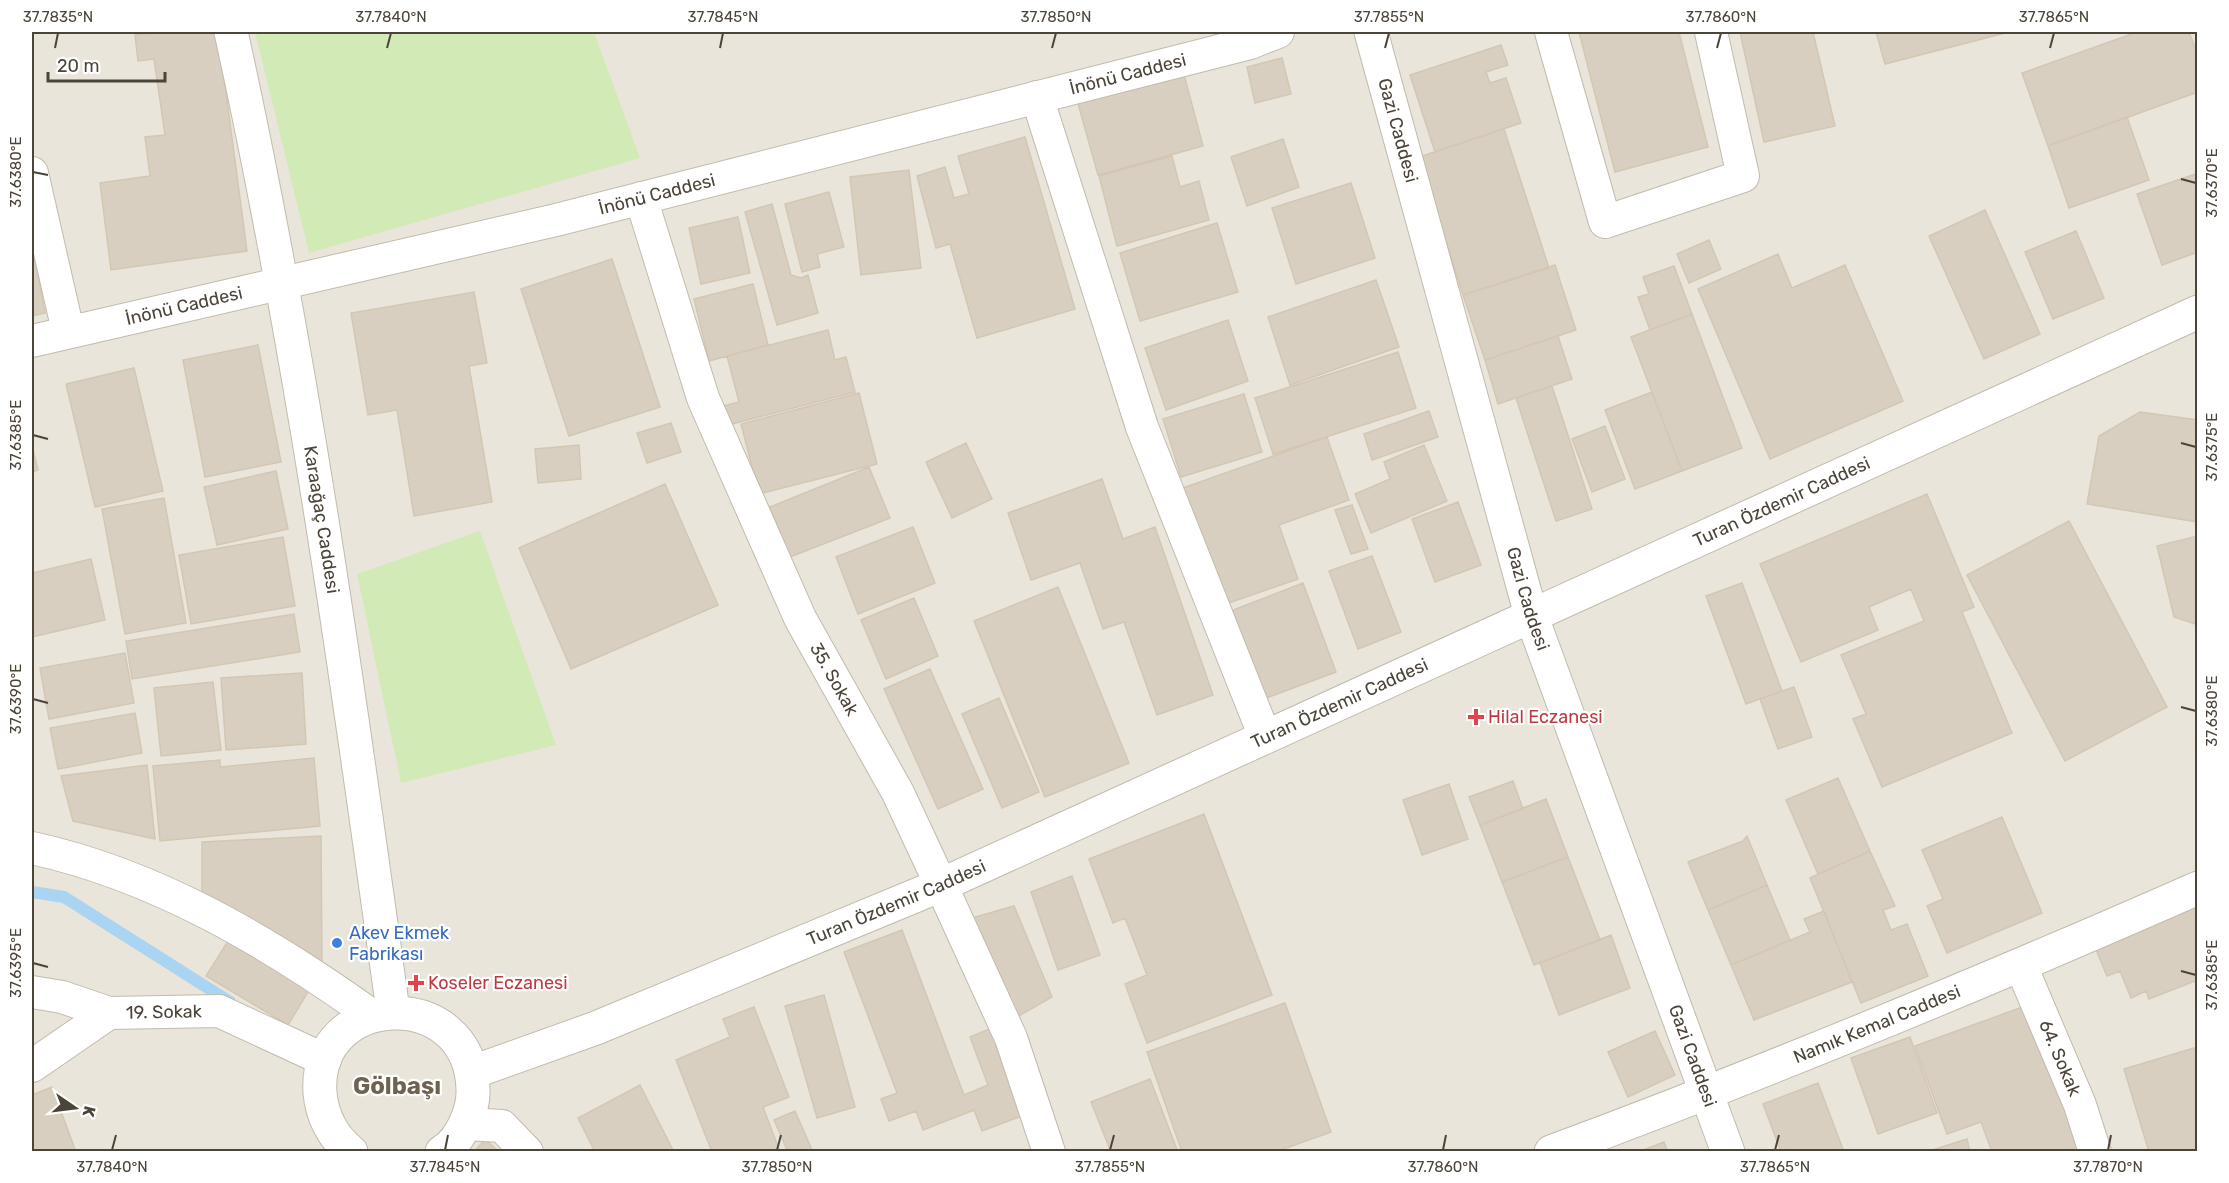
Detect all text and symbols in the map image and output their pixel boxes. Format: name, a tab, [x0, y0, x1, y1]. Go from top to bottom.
text: 37.7835°N	[23, 8, 93, 26]
text: 37.7840°N	[355, 8, 427, 26]
text: 37.7845°N	[688, 8, 758, 26]
text: 37.7850°N	[1021, 8, 1091, 26]
text: 37.7855°N	[1354, 8, 1424, 26]
text: 37.7860°N	[1685, 8, 1757, 26]
text: 37.7865°N	[2019, 8, 2089, 26]
scale bar	[48, 45, 165, 83]
street label: İnönü Caddesi	[1067, 49, 1188, 100]
text: 20 m	[57, 55, 99, 77]
street label: Gazi Caddesi	[1373, 76, 1423, 185]
text: 37.6380°E	[7, 136, 25, 208]
text: 37.6370°E	[2203, 148, 2221, 218]
street label: İnönü Caddesi	[596, 169, 718, 220]
street label: İnönü Caddesi	[123, 282, 245, 330]
text: 37.6385°E	[7, 400, 25, 470]
text: 37.6375°E	[2203, 413, 2221, 481]
street label: Karaağaç Caddesi	[299, 444, 344, 595]
street label: Turan Özdemir Caddesi	[1690, 452, 1874, 552]
street label: Gazi Caddesi	[1502, 544, 1554, 654]
street label: 35. Sokak	[805, 639, 864, 720]
street label: Turan Özdemir Caddesi	[1247, 654, 1431, 753]
text: 37.6390°E	[7, 664, 25, 734]
text: 37.6380°E	[2203, 675, 2221, 747]
place label: Hilal Eczanesi	[1488, 706, 1603, 728]
marker: Hilal Eczanesi	[1469, 710, 1483, 724]
street label: Turan Özdemir Caddesi	[804, 855, 989, 950]
place label: Akev Ekmek Fabrikası	[349, 922, 450, 965]
text: 37.6395°E	[7, 928, 25, 998]
marker: Akev Ekmek Fabrikası	[330, 936, 344, 950]
text: 37.6385°E	[2203, 940, 2221, 1010]
place label: Koseler Eczanesi	[428, 972, 568, 994]
marker: Koseler Eczanesi	[409, 976, 423, 990]
street label: Namık Kemal Caddesi	[1790, 980, 1964, 1068]
street label: 19. Sokak	[126, 1000, 203, 1024]
street label: Gazi Caddesi	[1664, 1002, 1721, 1110]
street label: 64. Sokak	[2034, 1017, 2086, 1100]
district label: Gölbaşı	[353, 1072, 441, 1100]
north arrow	[45, 1078, 105, 1138]
text: K	[78, 1104, 100, 1119]
text: 37.7840°N	[76, 1158, 148, 1176]
text: 37.7845°N	[410, 1158, 480, 1176]
text: 37.7850°N	[742, 1158, 812, 1176]
text: 37.7855°N	[1075, 1158, 1145, 1176]
text: 37.7860°N	[1407, 1158, 1479, 1176]
text: 37.7865°N	[1740, 1158, 1810, 1176]
text: 37.7870°N	[2073, 1158, 2143, 1176]

